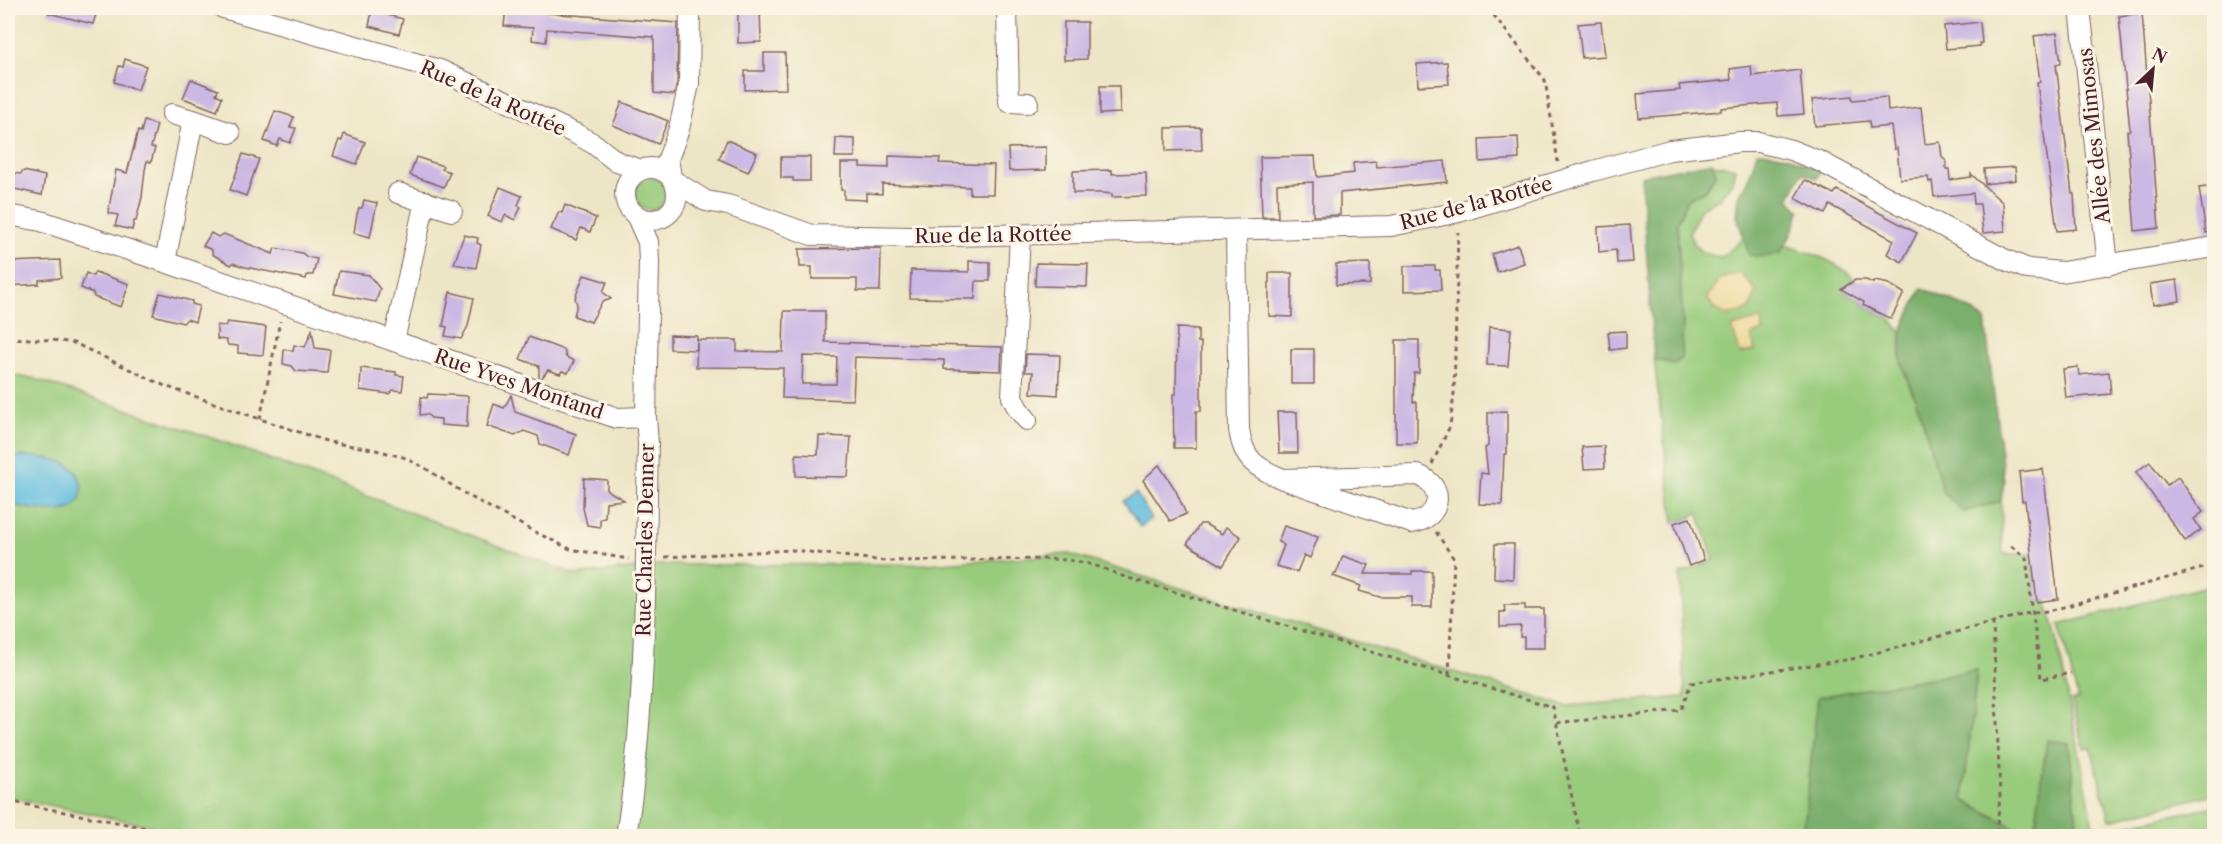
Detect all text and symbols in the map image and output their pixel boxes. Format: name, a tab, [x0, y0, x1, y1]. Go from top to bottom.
north arrow	[2123, 39, 2183, 99]
text: N	[2149, 43, 2170, 68]
street label: Allée des Mimosas	[2073, 47, 2115, 226]
street label: Rue de la Rottée	[416, 55, 570, 141]
street label: Rue de la Rottée	[1397, 171, 1555, 235]
street label: Rue de la Rottée	[914, 222, 1072, 248]
street label: Rue Yves Montand	[431, 344, 607, 424]
street label: Rue Charles Denner	[631, 442, 659, 637]

